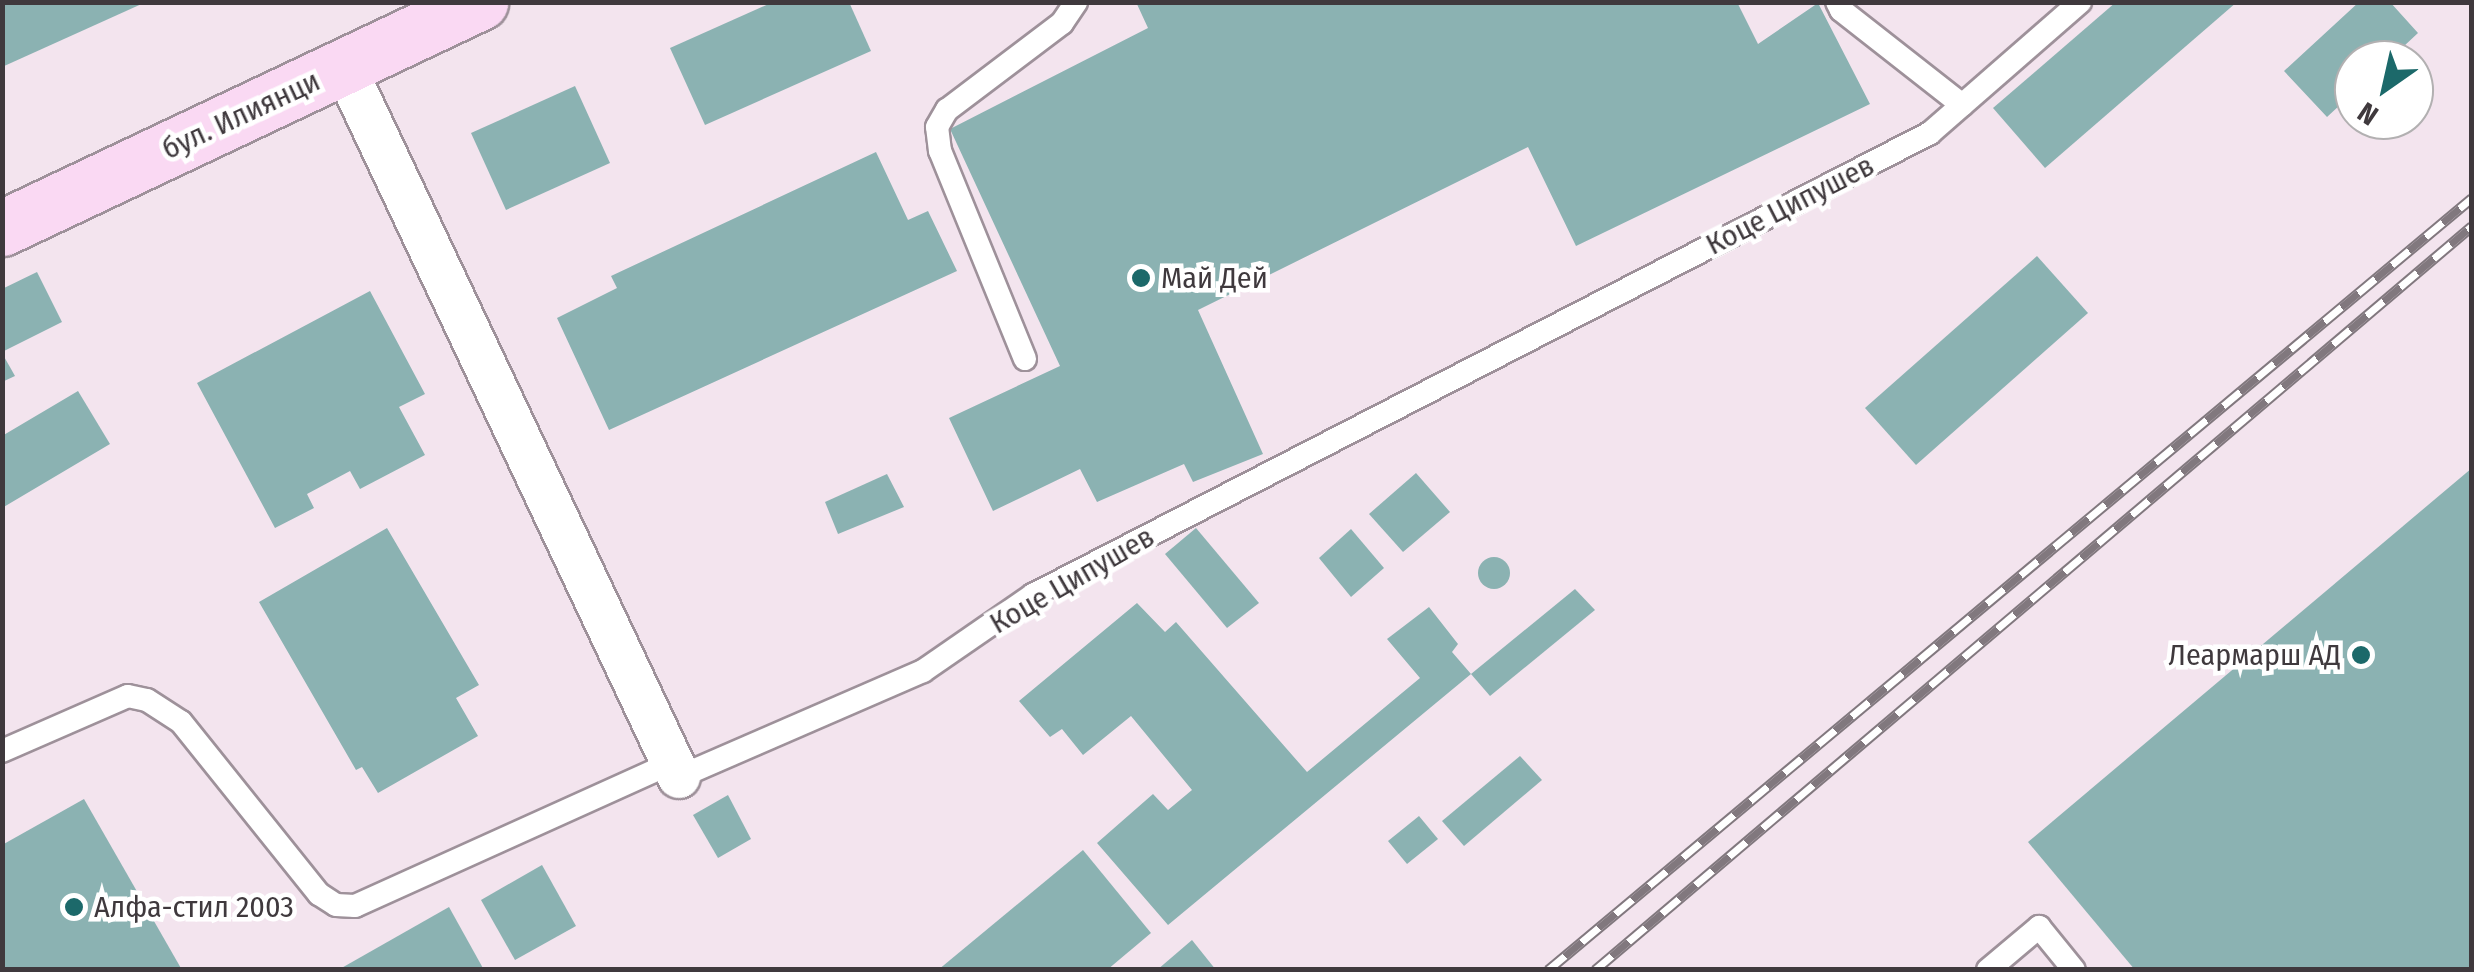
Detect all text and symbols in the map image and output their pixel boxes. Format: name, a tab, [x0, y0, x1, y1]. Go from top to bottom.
north arrow	[2334, 40, 2434, 140]
street label: бул. Илиянци	[156, 63, 326, 167]
text: N	[2352, 95, 2384, 132]
street label: Коце Ципушев	[1700, 147, 1880, 263]
place label: Май Дей	[1161, 260, 1268, 296]
marker: Май Дей	[1130, 267, 1152, 289]
street label: Коце Ципушев	[983, 518, 1161, 642]
place label: Леармарш АД	[2168, 637, 2341, 673]
marker: Леармарш АД	[2350, 644, 2372, 666]
place label: Алфа-стил 2003	[94, 889, 294, 925]
marker: Алфа-стил 2003	[63, 896, 85, 918]

